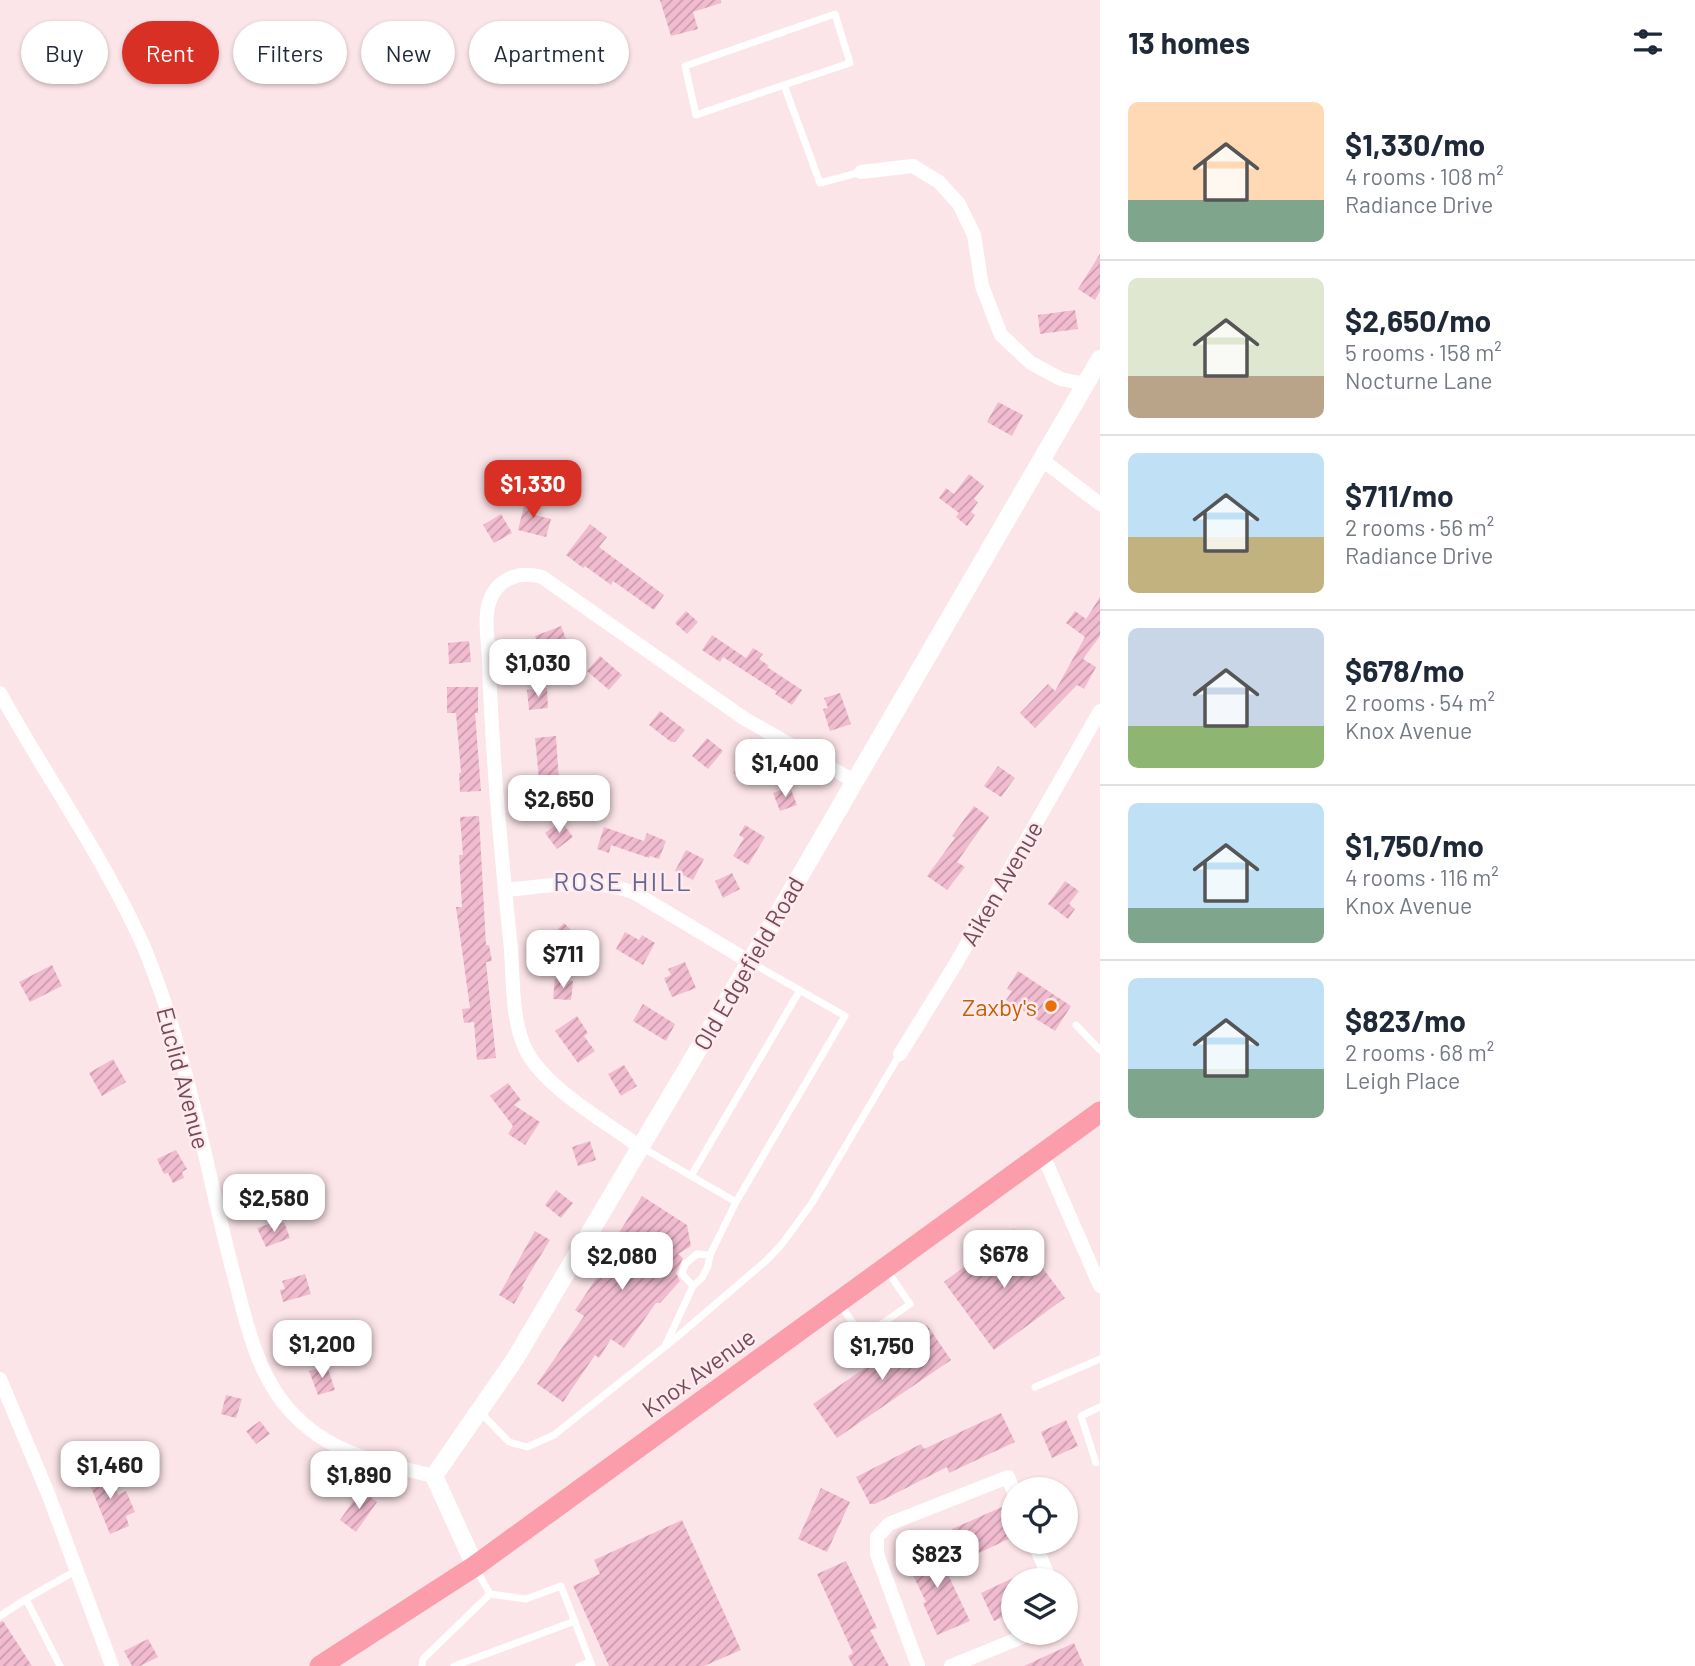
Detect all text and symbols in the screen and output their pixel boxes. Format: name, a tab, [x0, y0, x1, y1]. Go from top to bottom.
chip: Buy	[21, 21, 108, 84]
chip: Rent	[122, 21, 219, 84]
chip: Filters	[233, 21, 347, 84]
chip: New	[361, 21, 455, 84]
chip: Apartment	[469, 21, 629, 84]
icon: filters	[1629, 23, 1667, 61]
text: 13 homes	[1128, 24, 1250, 60]
text: $1,330/mo	[1345, 126, 1485, 162]
icon: home	[1184, 130, 1268, 214]
text: 4 rooms · 108 m²	[1345, 162, 1504, 190]
text: Radiance Drive	[1345, 190, 1493, 218]
text: $2,650/mo	[1345, 302, 1491, 338]
icon: home	[1184, 306, 1268, 390]
text: 5 rooms · 158 m²	[1345, 338, 1502, 366]
text: Nocturne Lane	[1345, 366, 1493, 394]
pin: $1,330	[476, 461, 590, 520]
text: $1,330	[500, 469, 566, 497]
text: $711/mo	[1345, 477, 1454, 513]
icon: home	[1184, 481, 1268, 565]
text: 2 rooms · 56 m²	[1345, 513, 1494, 541]
text: Radiance Drive	[1345, 541, 1493, 569]
pin: $1,030	[481, 640, 595, 699]
text: $1,030	[505, 648, 571, 676]
text: $678/mo	[1345, 652, 1464, 688]
icon: home	[1184, 656, 1268, 740]
text: 2 rooms · 54 m²	[1345, 688, 1495, 716]
text: Knox Avenue	[1345, 716, 1472, 744]
pin: $1,400	[728, 740, 842, 799]
text: $1,400	[751, 748, 819, 776]
pin: $2,650	[502, 776, 616, 835]
text: $2,650	[524, 784, 594, 812]
street label: Aiken Avenue	[954, 816, 1048, 950]
text: $1,750/mo	[1345, 827, 1484, 863]
icon: home	[1184, 831, 1268, 915]
text: 4 rooms · 116 m²	[1345, 863, 1499, 891]
district label: ROSE HILL	[553, 865, 693, 896]
street label: Old Edgefield Road	[687, 871, 809, 1055]
text: Knox Avenue	[1345, 891, 1472, 919]
pin: $711	[522, 930, 604, 990]
text: $711	[542, 939, 584, 967]
place label: Zaxby's	[962, 992, 1037, 1021]
marker: Zaxby's	[1043, 998, 1059, 1014]
text: $823/mo	[1345, 1002, 1466, 1038]
street label: Euclid Avenue	[151, 1004, 217, 1152]
icon: home	[1184, 1006, 1268, 1090]
text: 2 rooms · 68 m²	[1345, 1038, 1494, 1066]
text: Leigh Place	[1345, 1066, 1460, 1094]
pin: $2,580	[217, 1174, 331, 1234]
text: $2,580	[239, 1183, 309, 1211]
pin: $678	[963, 1230, 1045, 1290]
pin: $2,080	[565, 1232, 679, 1292]
text: $678	[979, 1239, 1029, 1267]
text: $2,080	[587, 1241, 657, 1269]
pin: $1,200	[265, 1320, 379, 1380]
street label: Knox Avenue	[636, 1321, 760, 1423]
pin: $1,750	[825, 1322, 939, 1382]
text: $1,200	[289, 1329, 355, 1357]
text: $1,750	[850, 1331, 914, 1359]
pin: $1,460	[53, 1442, 167, 1501]
text: $1,460	[77, 1450, 143, 1478]
pin: $1,890	[302, 1452, 416, 1511]
text: $1,890	[326, 1460, 392, 1488]
map controls	[1001, 1477, 1078, 1645]
button: locate	[1001, 1477, 1078, 1554]
pin: $823	[896, 1530, 978, 1590]
text: $823	[912, 1539, 962, 1567]
button: layers	[1001, 1568, 1078, 1645]

